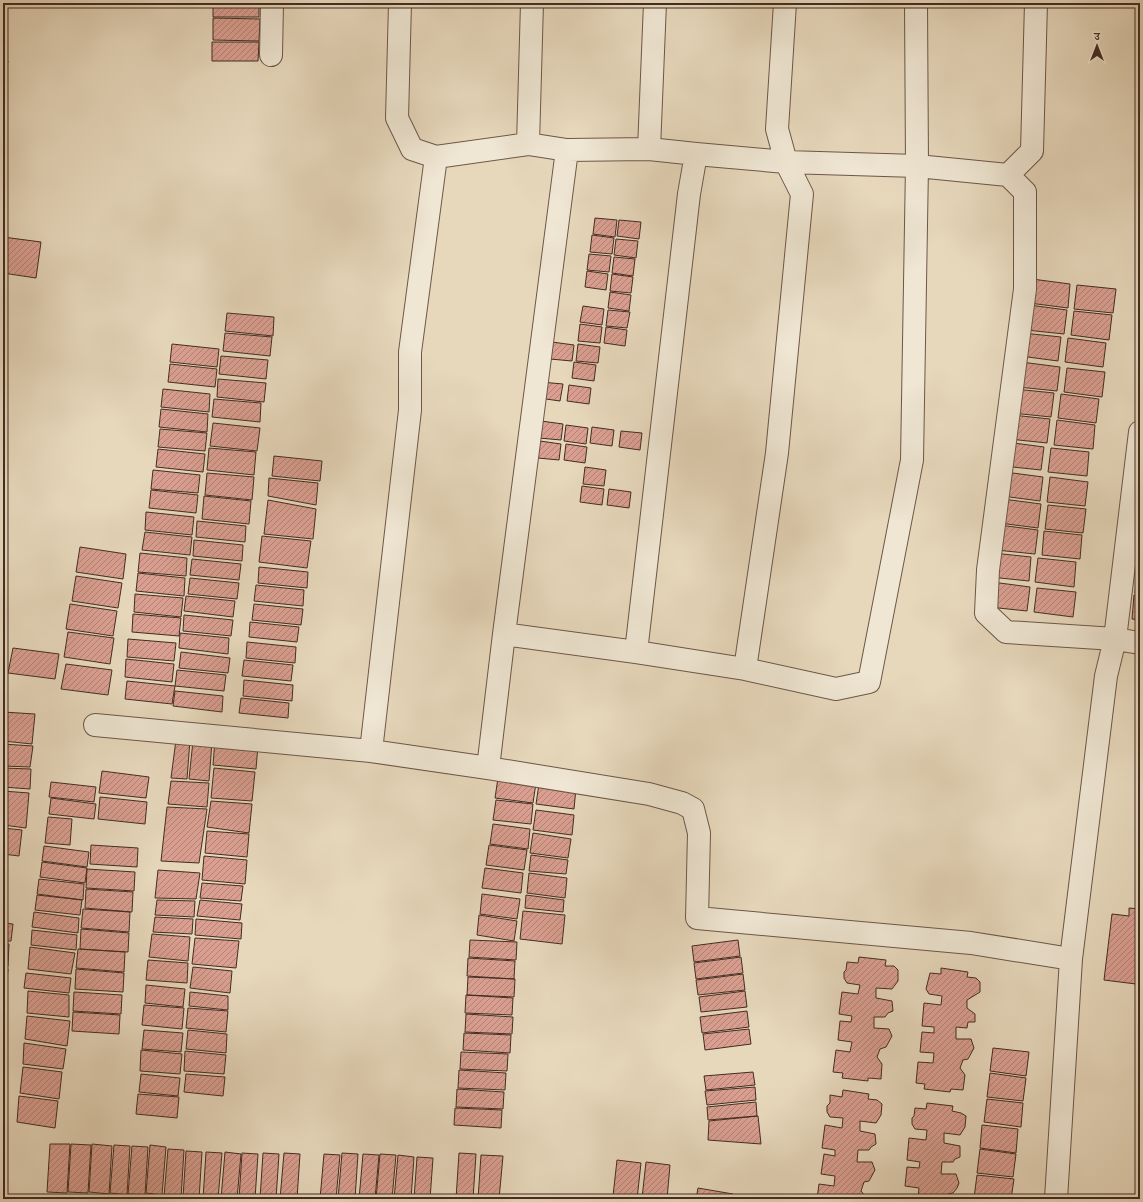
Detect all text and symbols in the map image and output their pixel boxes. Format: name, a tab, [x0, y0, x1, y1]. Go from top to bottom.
north arrow	[1077, 26, 1117, 66]
text: उ	[1093, 29, 1101, 44]

